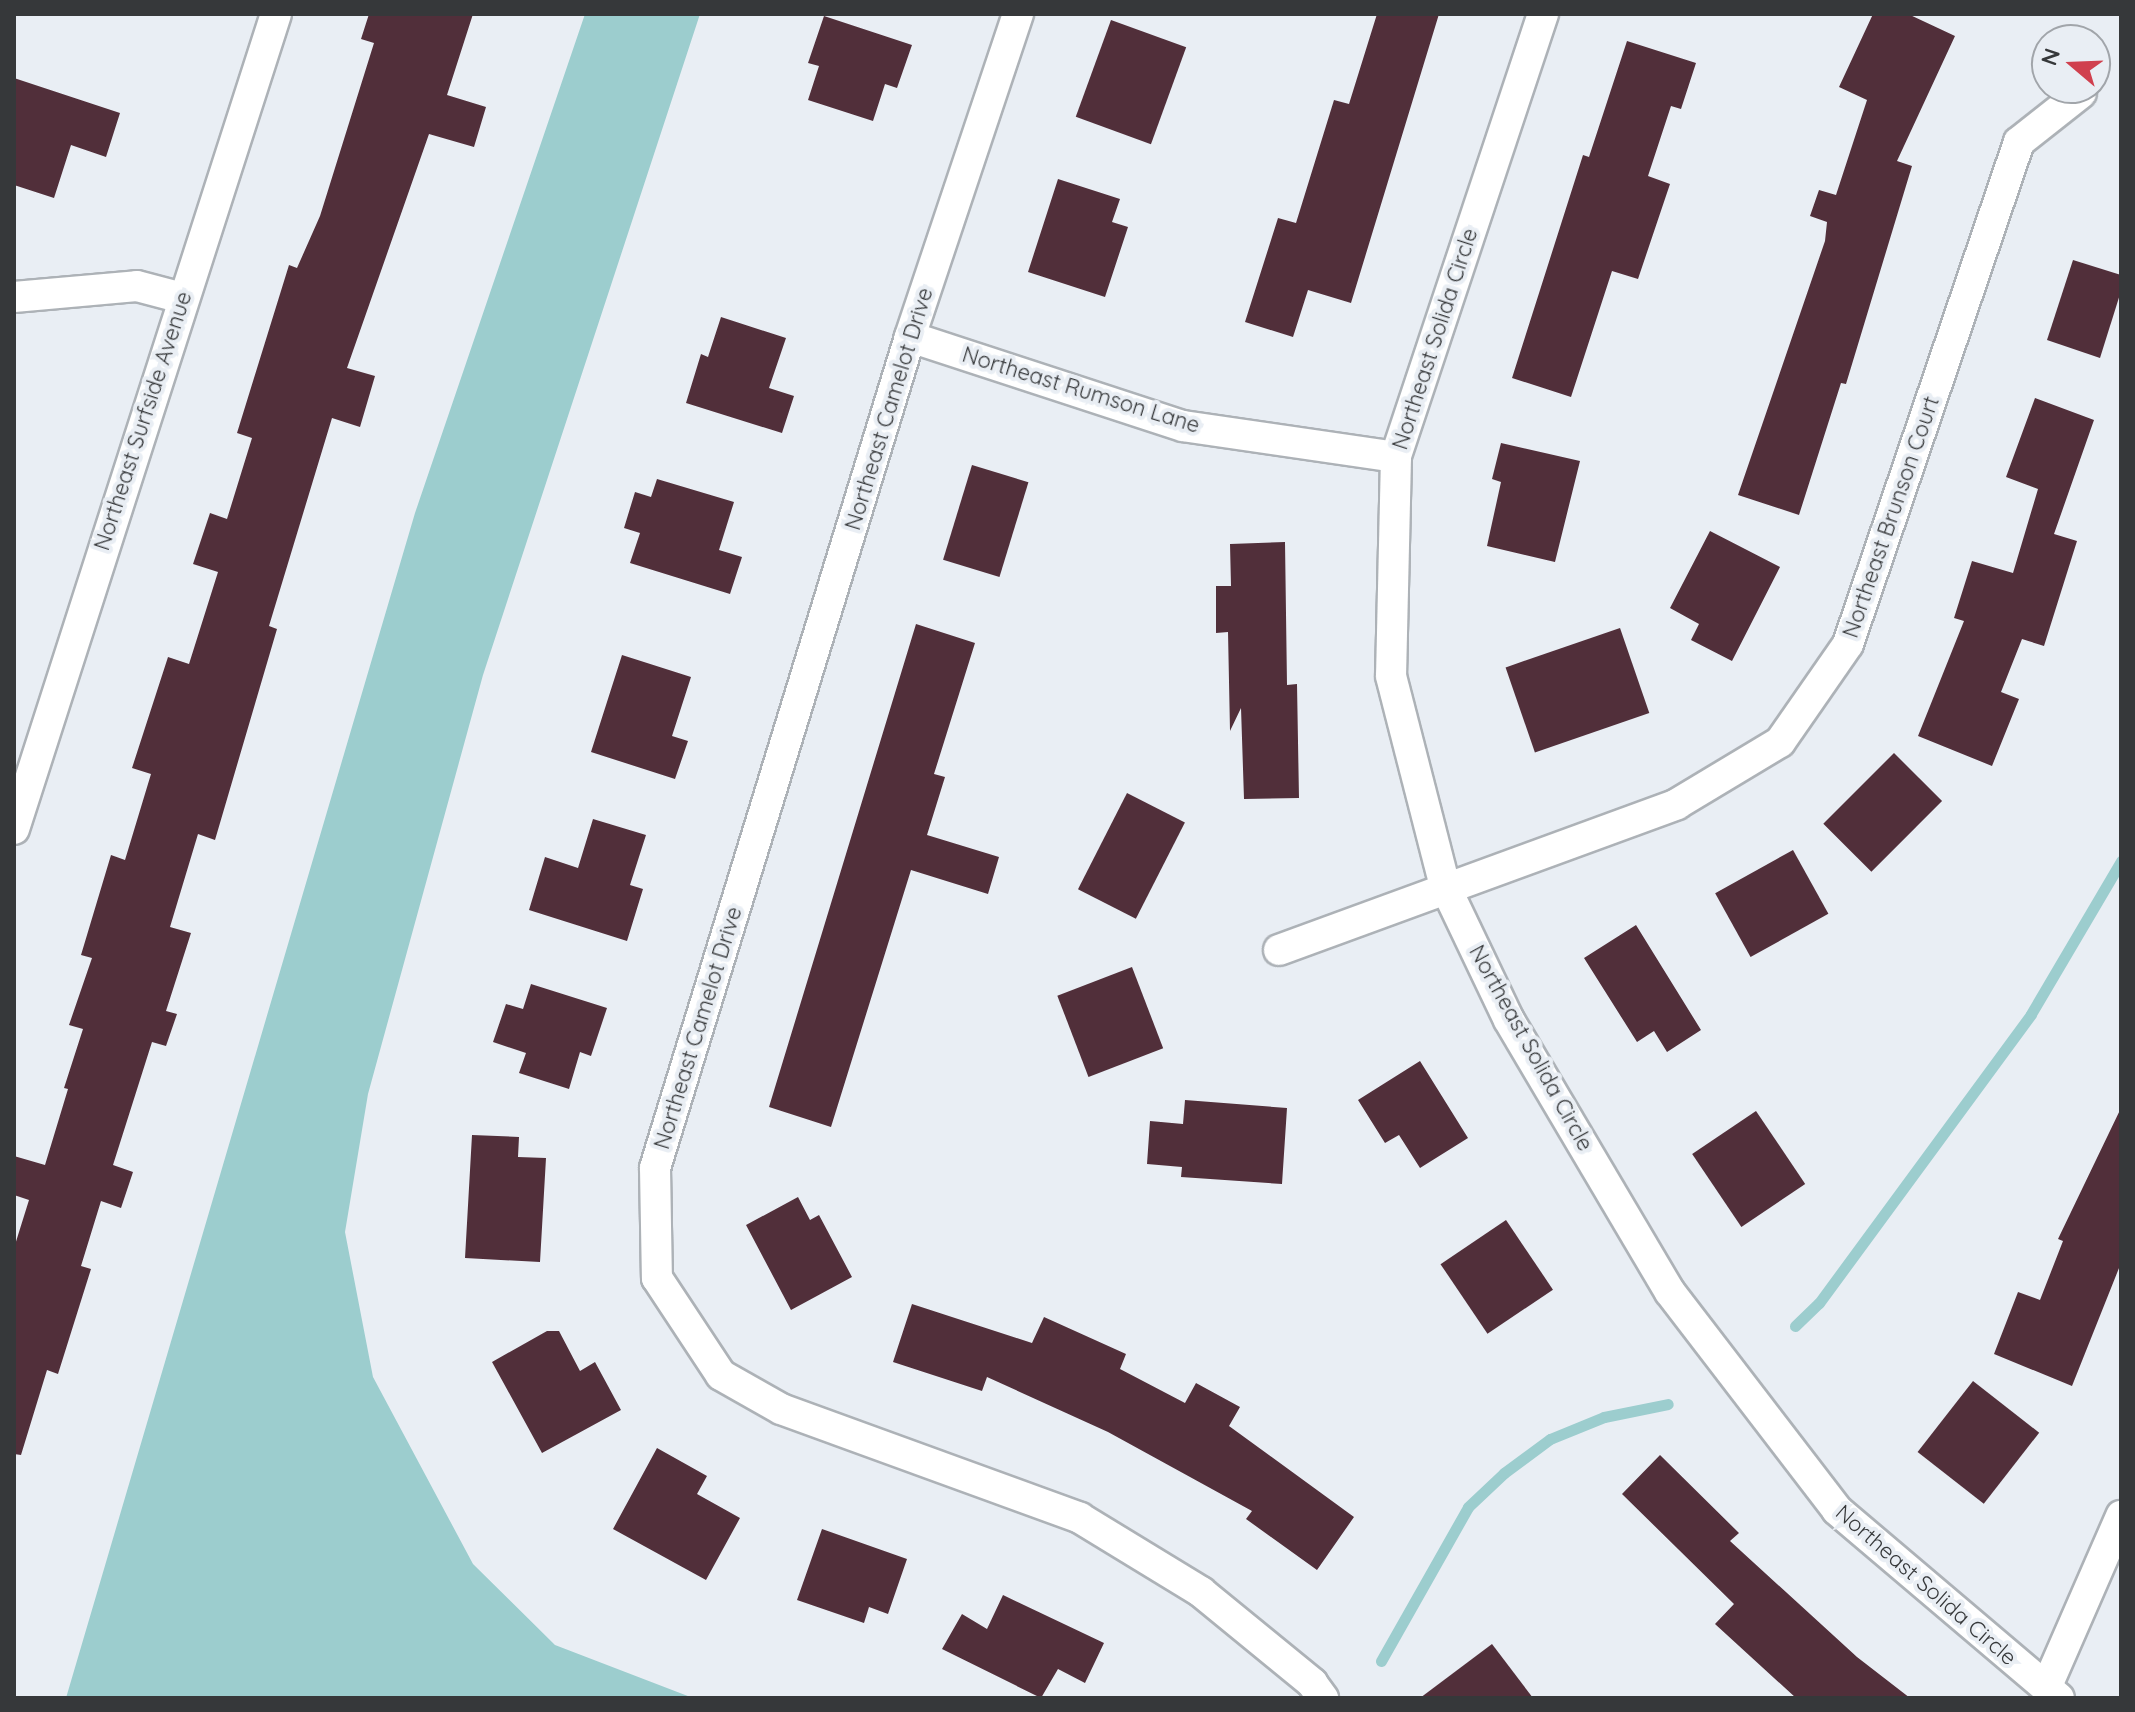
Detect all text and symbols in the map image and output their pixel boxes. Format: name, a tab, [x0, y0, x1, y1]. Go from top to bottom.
north arrow	[2031, 24, 2111, 104]
text: N	[2034, 45, 2066, 69]
street label: Northeast Solida Circle	[1387, 225, 1483, 453]
street label: Northeast Camelot Drive	[840, 285, 938, 533]
street label: Northeast Surfside Avenue	[89, 288, 197, 554]
street label: Northeast Rumson Lane	[959, 341, 1203, 439]
street label: Northeast Brunson Court	[1837, 393, 1945, 641]
street label: Northeast Camelot Drive	[649, 904, 747, 1152]
street label: Northeast Solida Circle	[1463, 941, 1599, 1155]
street label: Northeast Solida Circle	[1830, 1499, 2022, 1671]

